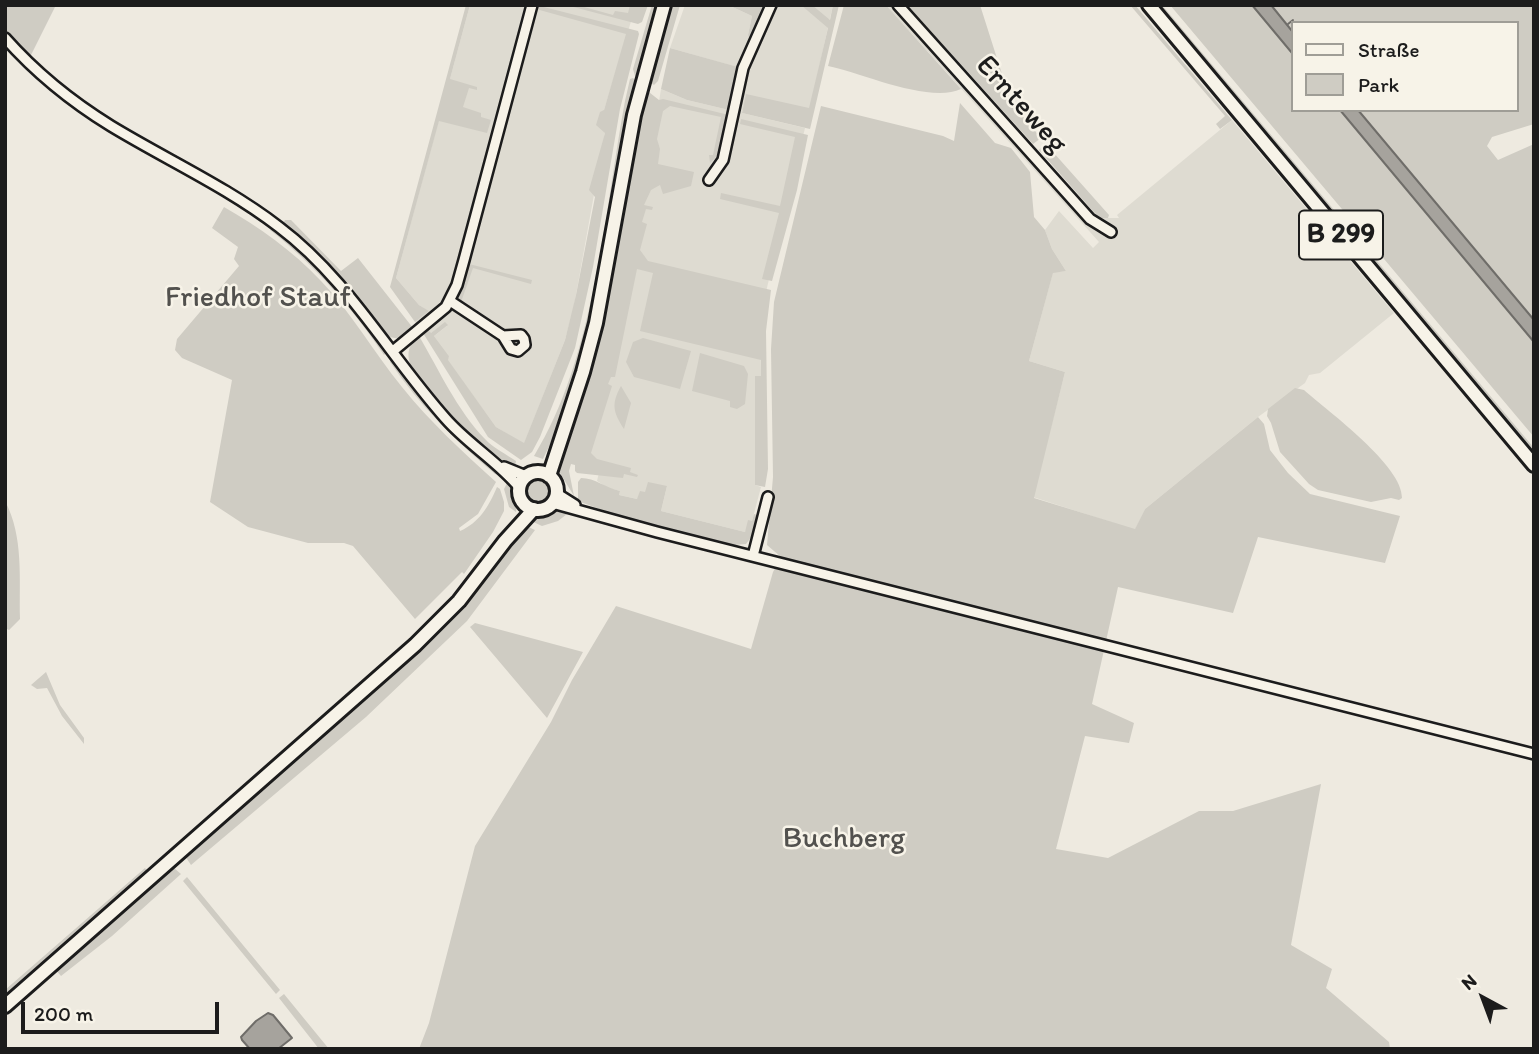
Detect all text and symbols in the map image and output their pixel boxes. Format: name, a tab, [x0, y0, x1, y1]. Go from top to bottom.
legend	[1290, 21, 1518, 112]
text: Straße	[1358, 37, 1419, 62]
street label: Ernteweg	[968, 48, 1074, 162]
text: Park	[1358, 72, 1399, 97]
road number: B 299	[1299, 210, 1383, 260]
park label: Friedhof Stauf	[165, 280, 351, 316]
park label: Buchberg	[783, 821, 905, 857]
north arrow	[1448, 963, 1518, 1033]
text: N	[1457, 969, 1481, 995]
scale bar	[24, 988, 222, 1032]
text: 200 m	[34, 1001, 93, 1026]

